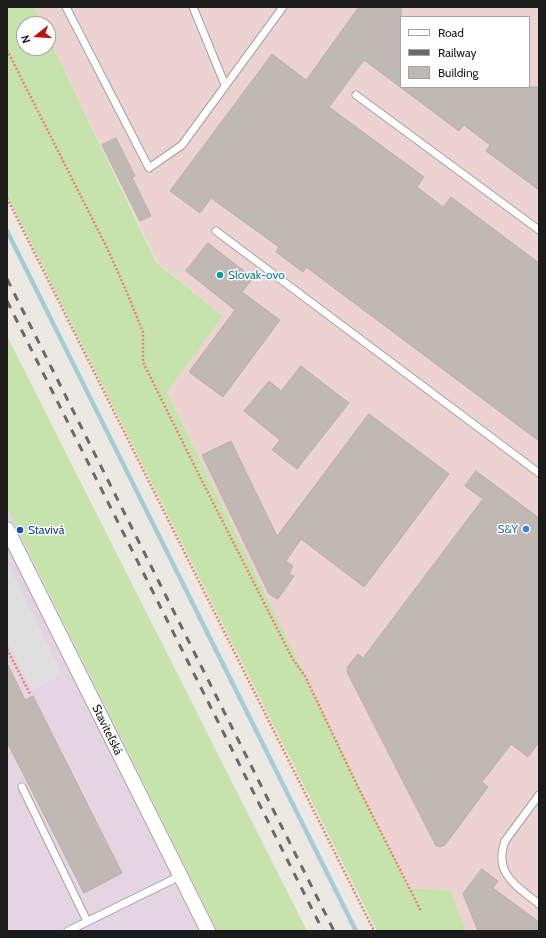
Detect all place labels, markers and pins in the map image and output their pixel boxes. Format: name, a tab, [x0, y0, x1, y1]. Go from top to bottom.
place label: Slovak-ovo	[228, 268, 285, 282]
marker: Slovak-ovo	[215, 270, 225, 280]
place label: S&Y	[497, 522, 518, 536]
place label: Stavivá	[28, 523, 64, 537]
marker: S&Y	[521, 524, 531, 534]
marker: Stavivá	[15, 525, 25, 535]

